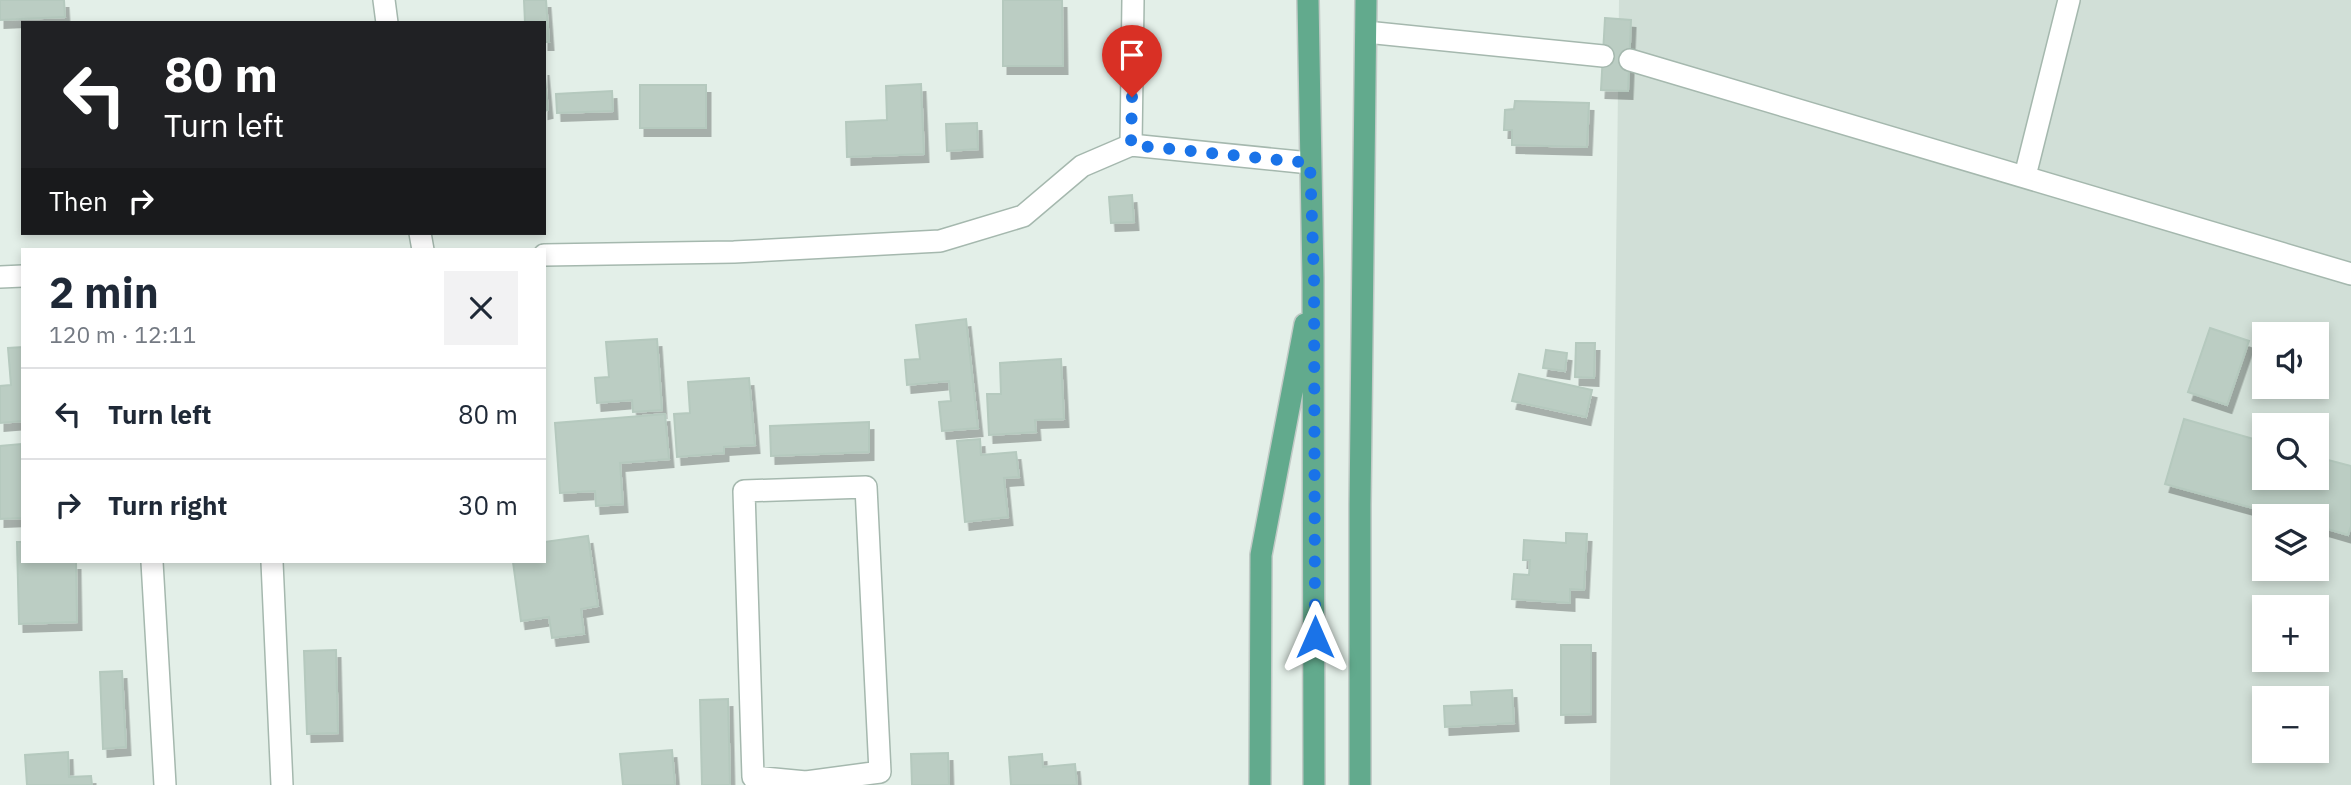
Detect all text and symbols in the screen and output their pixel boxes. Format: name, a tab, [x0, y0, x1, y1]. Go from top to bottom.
pin	[1102, 25, 1162, 97]
icon: arrive	[1113, 36, 1151, 74]
text: 80 m	[164, 42, 278, 105]
icon: left	[49, 49, 140, 140]
text: Turn left	[164, 104, 284, 146]
icon: right	[122, 182, 160, 220]
text: Then	[49, 184, 108, 218]
text: 2 min	[49, 265, 159, 320]
button: close	[444, 271, 518, 345]
text: 120 m · 12:11	[49, 319, 196, 349]
map controls	[2252, 322, 2329, 763]
button: sound	[2252, 322, 2329, 399]
icon: left	[49, 395, 87, 433]
text: Turn left	[108, 397, 211, 431]
text: 80 m	[458, 397, 518, 431]
button: search	[2252, 413, 2329, 490]
icon: right	[49, 486, 87, 524]
text: Turn right	[108, 488, 227, 522]
text: 30 m	[458, 488, 518, 522]
button: layers	[2252, 504, 2329, 581]
button: +	[2252, 595, 2329, 672]
position arrow	[1278, 600, 1352, 674]
button: −	[2252, 686, 2329, 763]

